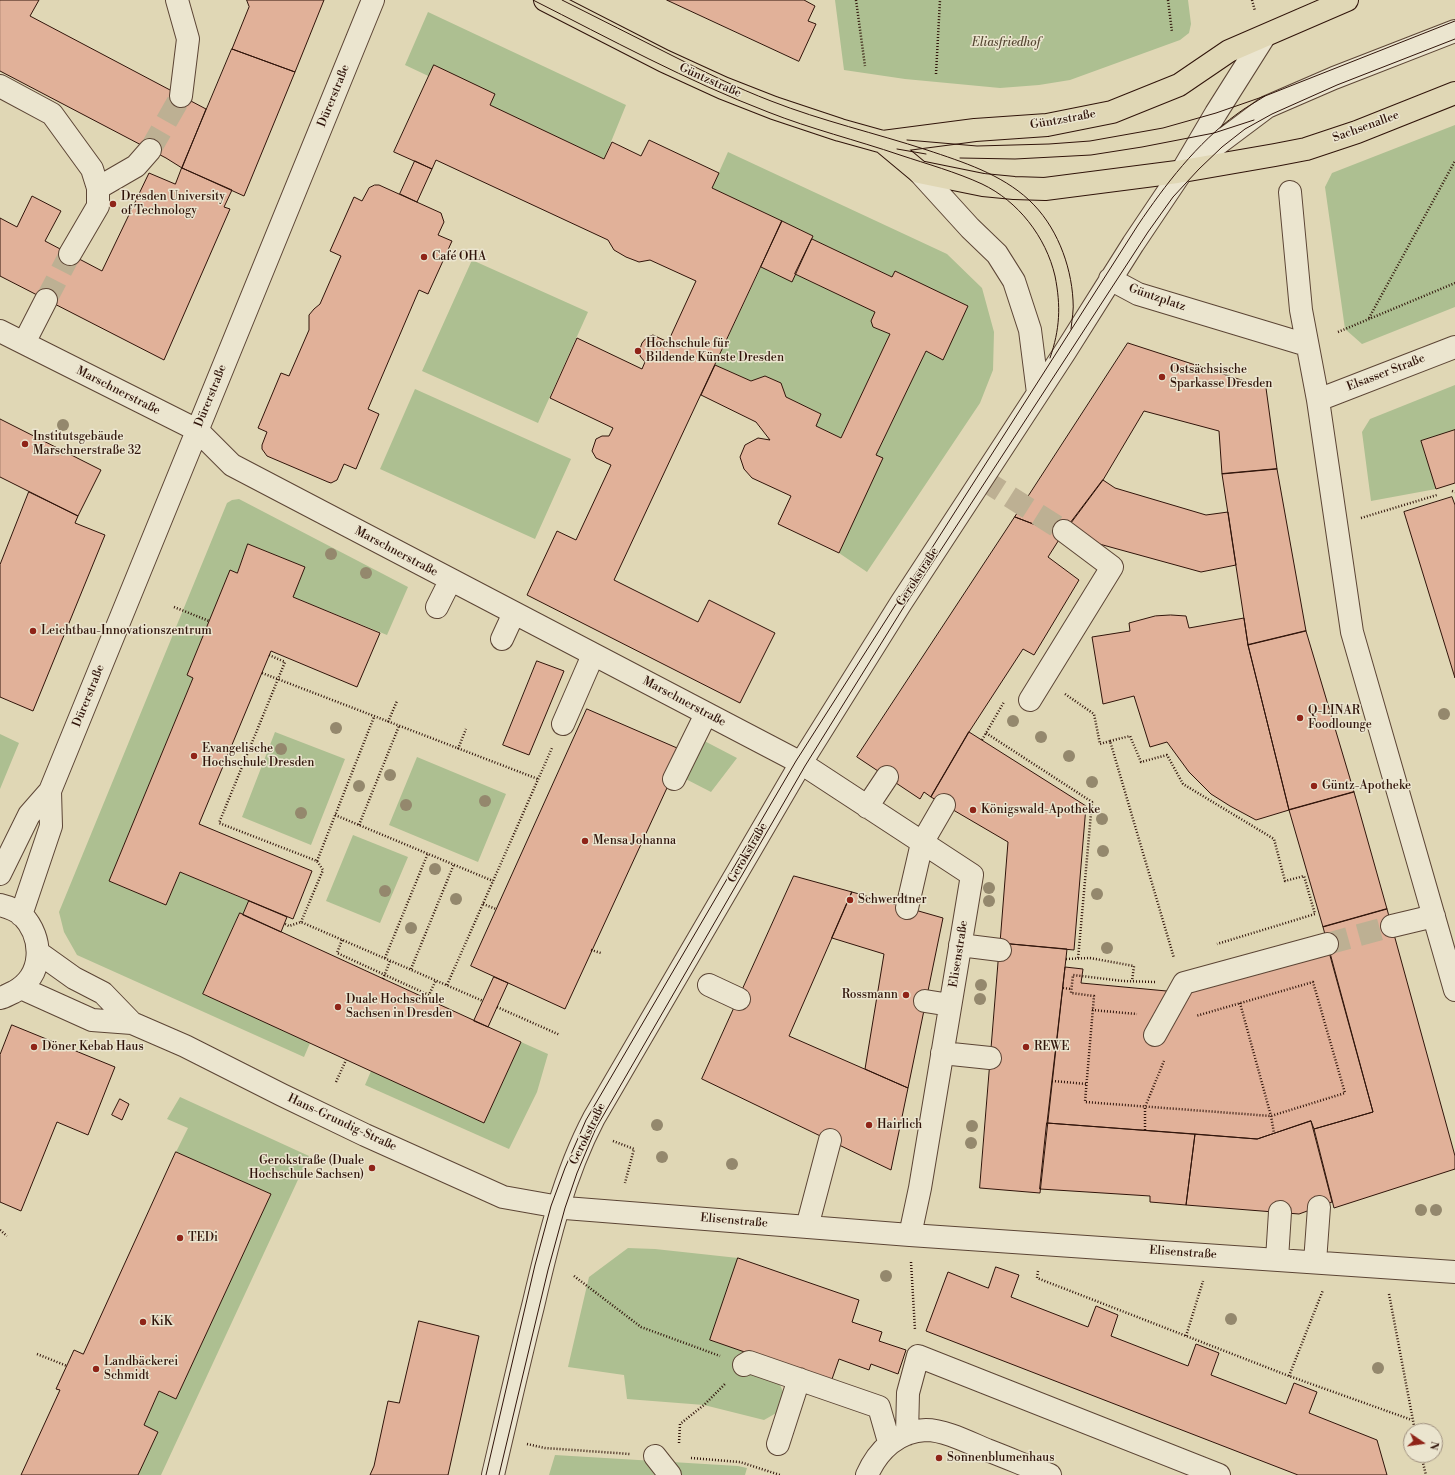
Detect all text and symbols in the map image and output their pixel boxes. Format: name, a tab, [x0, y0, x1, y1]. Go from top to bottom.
park label: Eliasfriedhof	[972, 36, 1040, 50]
street label: Güntzstraße	[677, 61, 743, 101]
street label: Dürerstraße	[315, 63, 353, 129]
street label: Güntzstraße	[1029, 107, 1097, 133]
street label: Sachsenallee	[1331, 108, 1401, 146]
place label: Dresden University of Technology	[121, 190, 225, 218]
marker: Dresden University of Technology	[108, 199, 118, 209]
place label: Café OHA	[432, 250, 486, 264]
marker: Café OHA	[419, 252, 429, 262]
street label: Güntzplatz	[1127, 282, 1187, 314]
place label: Hochschule für Bildende Künste Dresden	[646, 337, 784, 365]
marker: Hochschule für Bildende Künste Dresden	[633, 346, 643, 356]
street label: Elsasser Straße	[1345, 351, 1427, 395]
street label: Dürerstraße	[192, 363, 230, 429]
place label: Ostsächsische Sparkasse Dresden	[1170, 363, 1272, 391]
street label: Marschnerstraße	[74, 364, 162, 418]
marker: Ostsächsische Sparkasse Dresden	[1157, 372, 1167, 382]
place label: Institutsgebäude Marschnerstraße 32	[33, 430, 141, 458]
marker: Institutsgebäude Marschnerstraße 32	[20, 439, 30, 449]
street label: Marschnerstraße	[352, 524, 440, 580]
street label: Gerokstraße	[894, 545, 942, 609]
place label: Leichtbau-Innovationszentrum	[41, 624, 212, 638]
marker: Leichtbau-Innovationszentrum	[28, 626, 38, 636]
street label: Dürerstraße	[70, 663, 108, 729]
street label: Marschnerstraße	[640, 674, 728, 730]
place label: Q-LINAR Foodlounge	[1308, 704, 1372, 732]
marker: Q-LINAR Foodlounge	[1295, 713, 1305, 723]
place label: Evangelische Hochschule Dresden	[202, 742, 315, 770]
marker: Evangelische Hochschule Dresden	[189, 751, 199, 761]
place label: Güntz-Apotheke	[1322, 779, 1411, 793]
marker: Güntz-Apotheke	[1309, 781, 1319, 791]
place label: Königswald-Apotheke	[981, 803, 1100, 817]
marker: Königswald-Apotheke	[968, 805, 978, 815]
street label: Gerokstraße	[725, 820, 771, 886]
place label: Mensa Johanna	[593, 834, 676, 848]
marker: Mensa Johanna	[580, 836, 590, 846]
place label: Schwerdtner	[858, 893, 927, 907]
marker: Schwerdtner	[845, 895, 855, 905]
street label: Elisenstraße	[947, 919, 971, 989]
place label: Rossmann	[842, 988, 898, 1002]
marker: Rossmann	[901, 990, 911, 1000]
place label: Duale Hochschule Sachsen in Dresden	[346, 993, 452, 1021]
marker: Duale Hochschule Sachsen in Dresden	[333, 1002, 343, 1012]
place label: Döner Kebab Haus	[42, 1040, 144, 1054]
place label: REWE	[1034, 1040, 1069, 1054]
marker: Döner Kebab Haus	[29, 1042, 39, 1052]
marker: REWE	[1021, 1042, 1031, 1052]
street label: Hans-Grundig-Straße	[285, 1091, 399, 1155]
street label: Gerokstraße	[567, 1101, 609, 1167]
place label: Hairlich	[877, 1118, 922, 1132]
marker: Hairlich	[864, 1120, 874, 1130]
place label: Gerokstraße (Duale Hochschule Sachsen)	[249, 1154, 364, 1182]
marker: Gerokstraße (Duale Hochschule Sachsen)	[367, 1163, 377, 1173]
street label: Elisenstraße	[700, 1211, 768, 1231]
place label: TEDi	[188, 1231, 218, 1245]
marker: TEDi	[175, 1233, 185, 1243]
street label: Elisenstraße	[1149, 1243, 1217, 1263]
place label: KiK	[151, 1315, 172, 1329]
marker: KiK	[138, 1317, 148, 1327]
place label: Landbäckerei Schmidt	[104, 1355, 178, 1383]
marker: Landbäckerei Schmidt	[91, 1364, 101, 1374]
north arrow	[1403, 1423, 1443, 1463]
text: N	[1426, 1440, 1442, 1451]
place label: Sonnenblumenhaus	[947, 1451, 1054, 1465]
marker: Sonnenblumenhaus	[934, 1453, 944, 1463]

